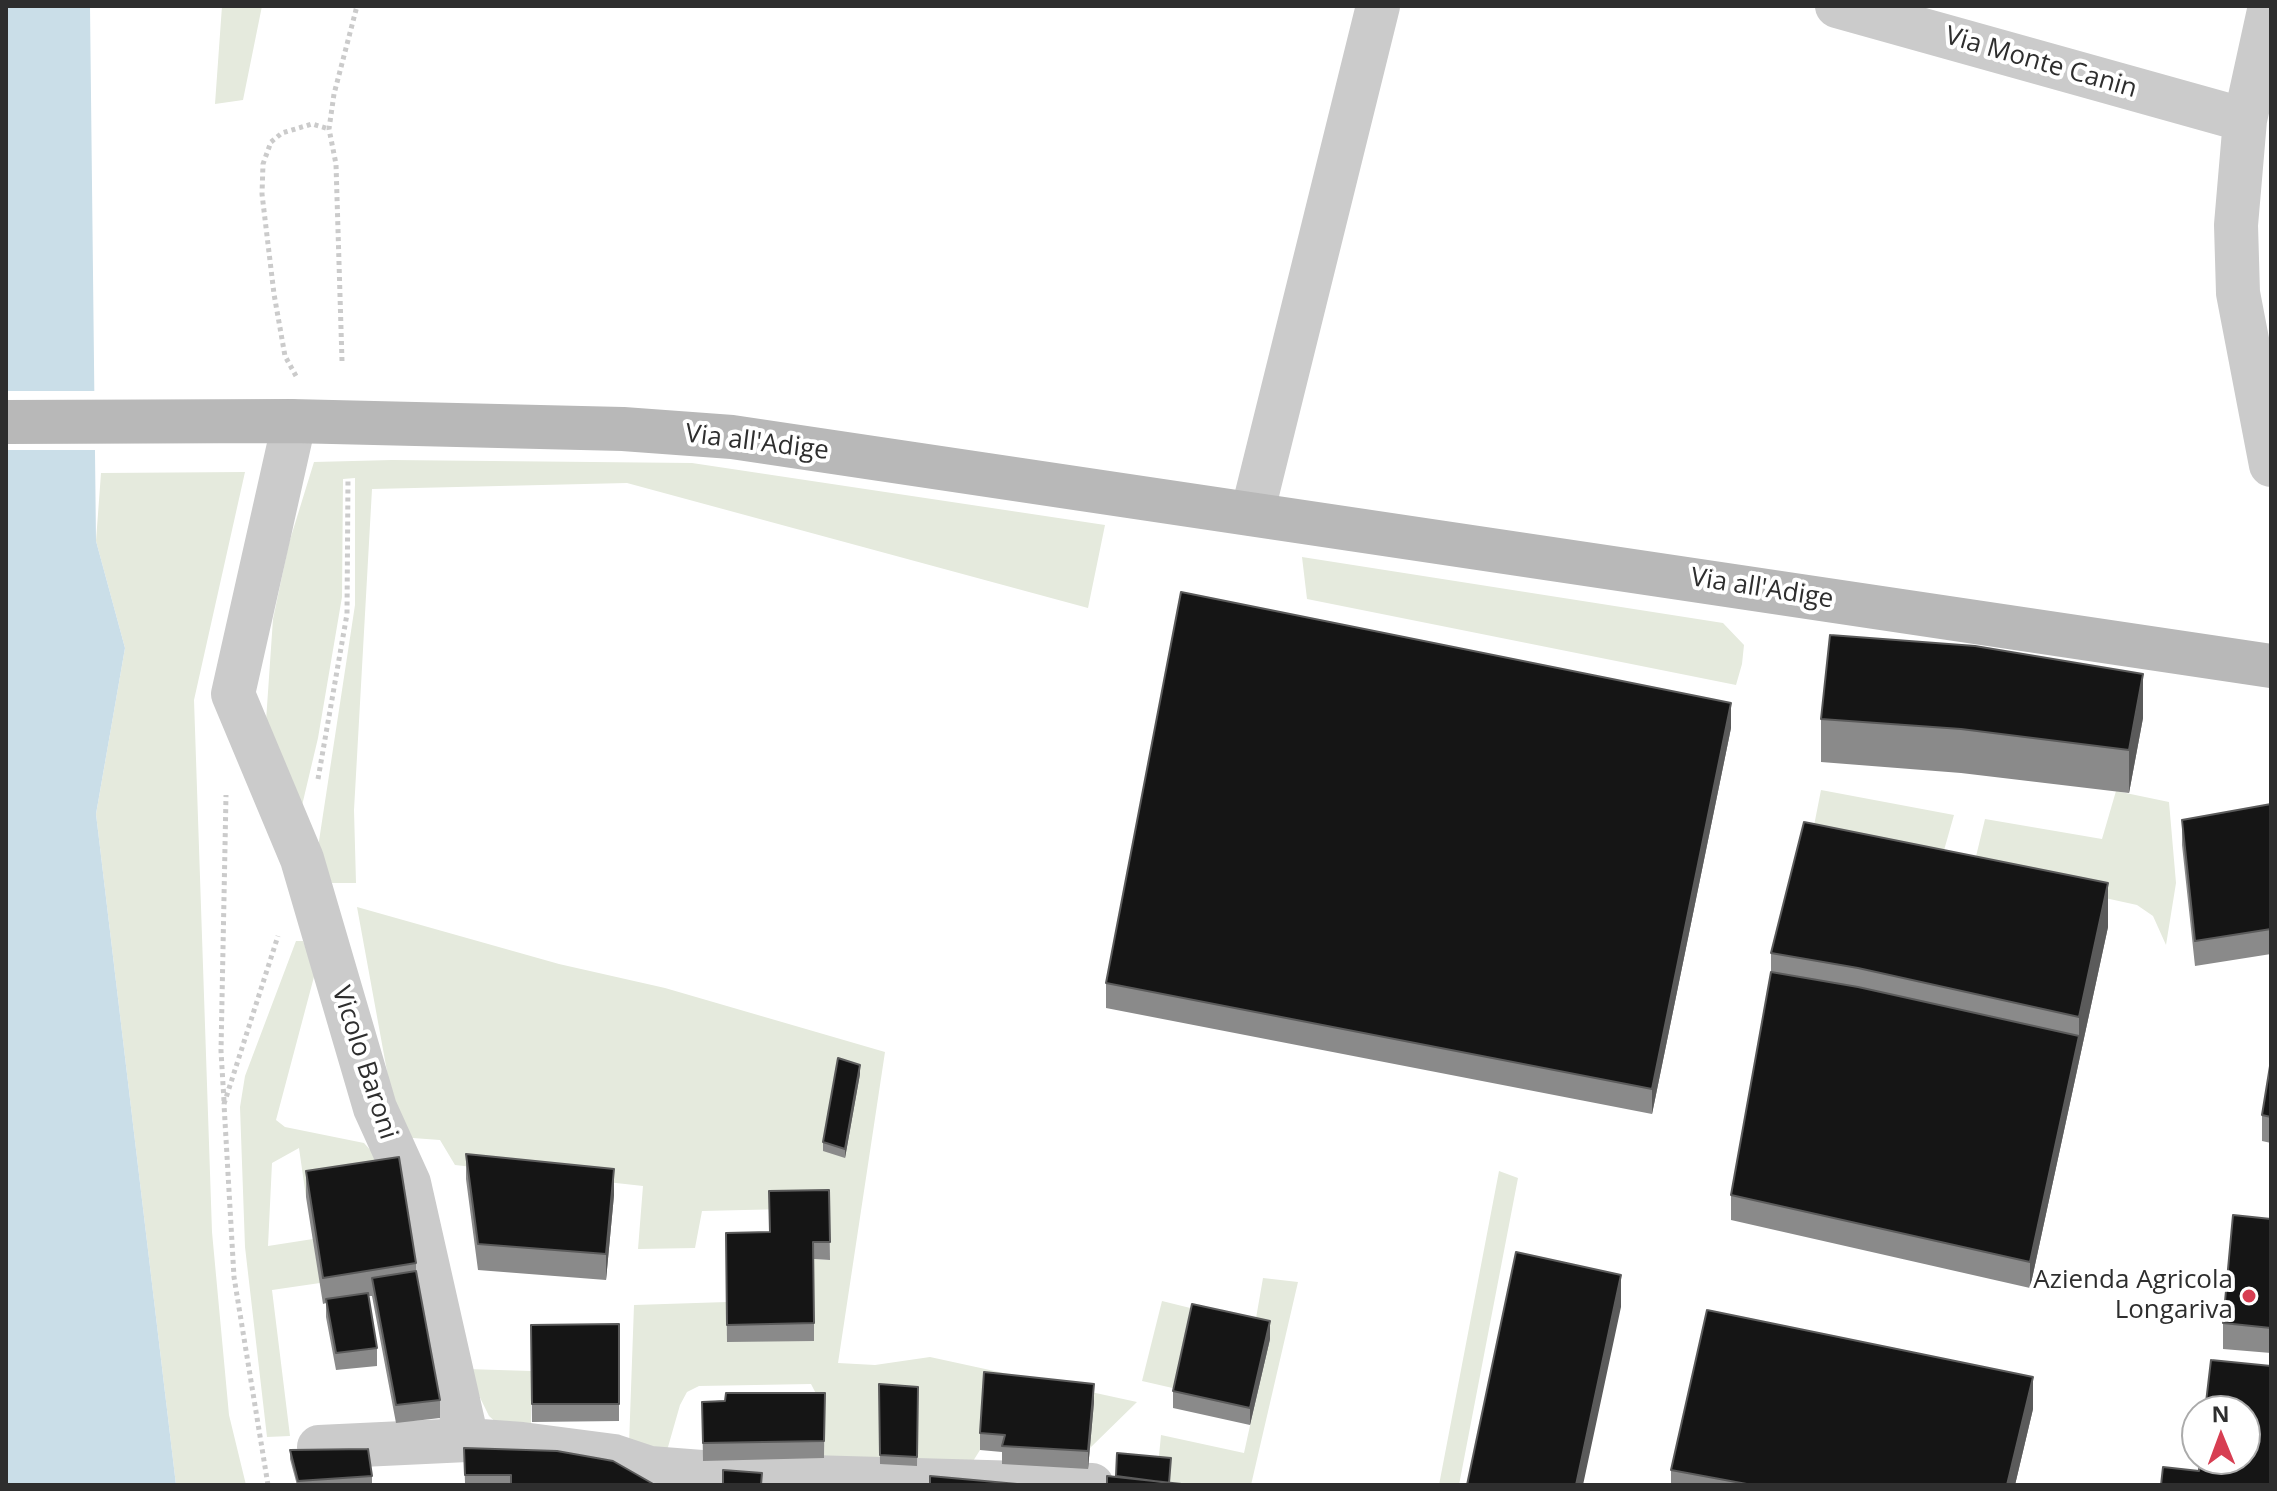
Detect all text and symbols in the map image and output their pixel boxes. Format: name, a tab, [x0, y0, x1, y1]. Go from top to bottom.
street label: Via Monte Canin	[1941, 21, 2141, 105]
street label: Via all'Adige	[684, 419, 830, 467]
street label: Via all'Adige	[1688, 562, 1836, 616]
street label: Vicolo Baroni	[325, 983, 403, 1143]
place label: Azienda Agricola Longariva	[2033, 1265, 2233, 1326]
marker: Azienda Agricola Longariva	[2240, 1287, 2258, 1305]
north arrow	[2181, 1395, 2261, 1475]
text: N	[2211, 1398, 2230, 1428]

